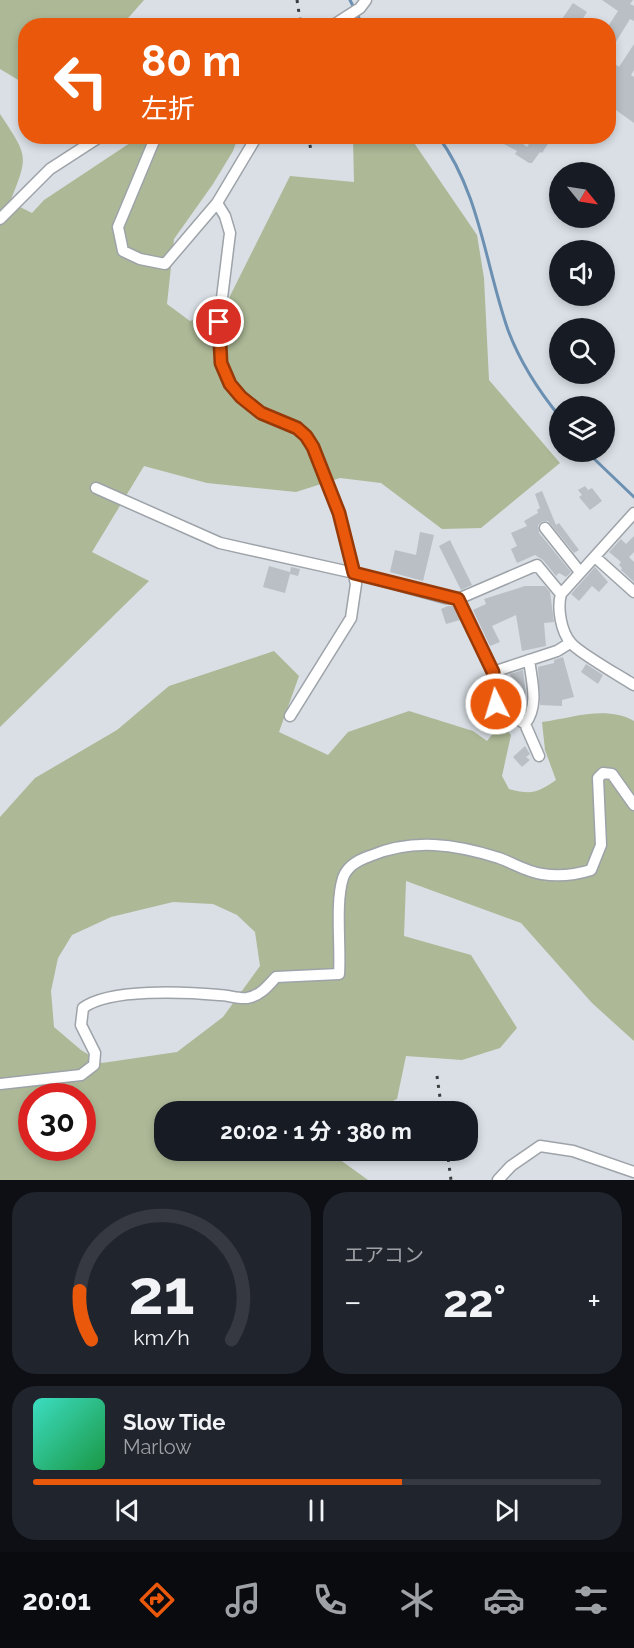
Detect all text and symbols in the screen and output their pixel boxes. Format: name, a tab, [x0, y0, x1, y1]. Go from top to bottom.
text: 80 m	[141, 37, 241, 86]
icon: left	[42, 42, 120, 120]
text: 左折	[141, 93, 195, 124]
north arrow	[549, 162, 615, 228]
map controls	[549, 162, 615, 462]
button: sound	[549, 240, 615, 306]
pin	[193, 296, 244, 347]
icon: arrive	[202, 305, 235, 338]
button: search	[549, 318, 615, 384]
button: layers	[549, 396, 615, 462]
position arrow	[464, 672, 528, 736]
speed limit sign: 30	[18, 1083, 96, 1161]
text: 20:02 · 1 分 · 380 m	[220, 1118, 412, 1144]
text: エアコン	[344, 1243, 424, 1267]
text: 21	[128, 1255, 195, 1329]
text: 22°	[443, 1275, 506, 1328]
text: −	[344, 1282, 362, 1321]
text: +	[587, 1282, 601, 1321]
text: km/h	[133, 1325, 190, 1350]
text: Slow Tide	[123, 1409, 225, 1435]
text: Marlow	[123, 1435, 192, 1459]
icon: previous	[111, 1494, 144, 1527]
icon: pause	[300, 1494, 333, 1527]
icon: next	[490, 1494, 523, 1527]
icon: directions	[136, 1579, 178, 1621]
icon: music	[222, 1579, 264, 1621]
icon: phone	[309, 1579, 351, 1621]
icon: climate	[396, 1579, 438, 1621]
icon: car	[483, 1579, 525, 1621]
icon: filters	[570, 1579, 612, 1621]
text: 20:01	[22, 1585, 91, 1616]

